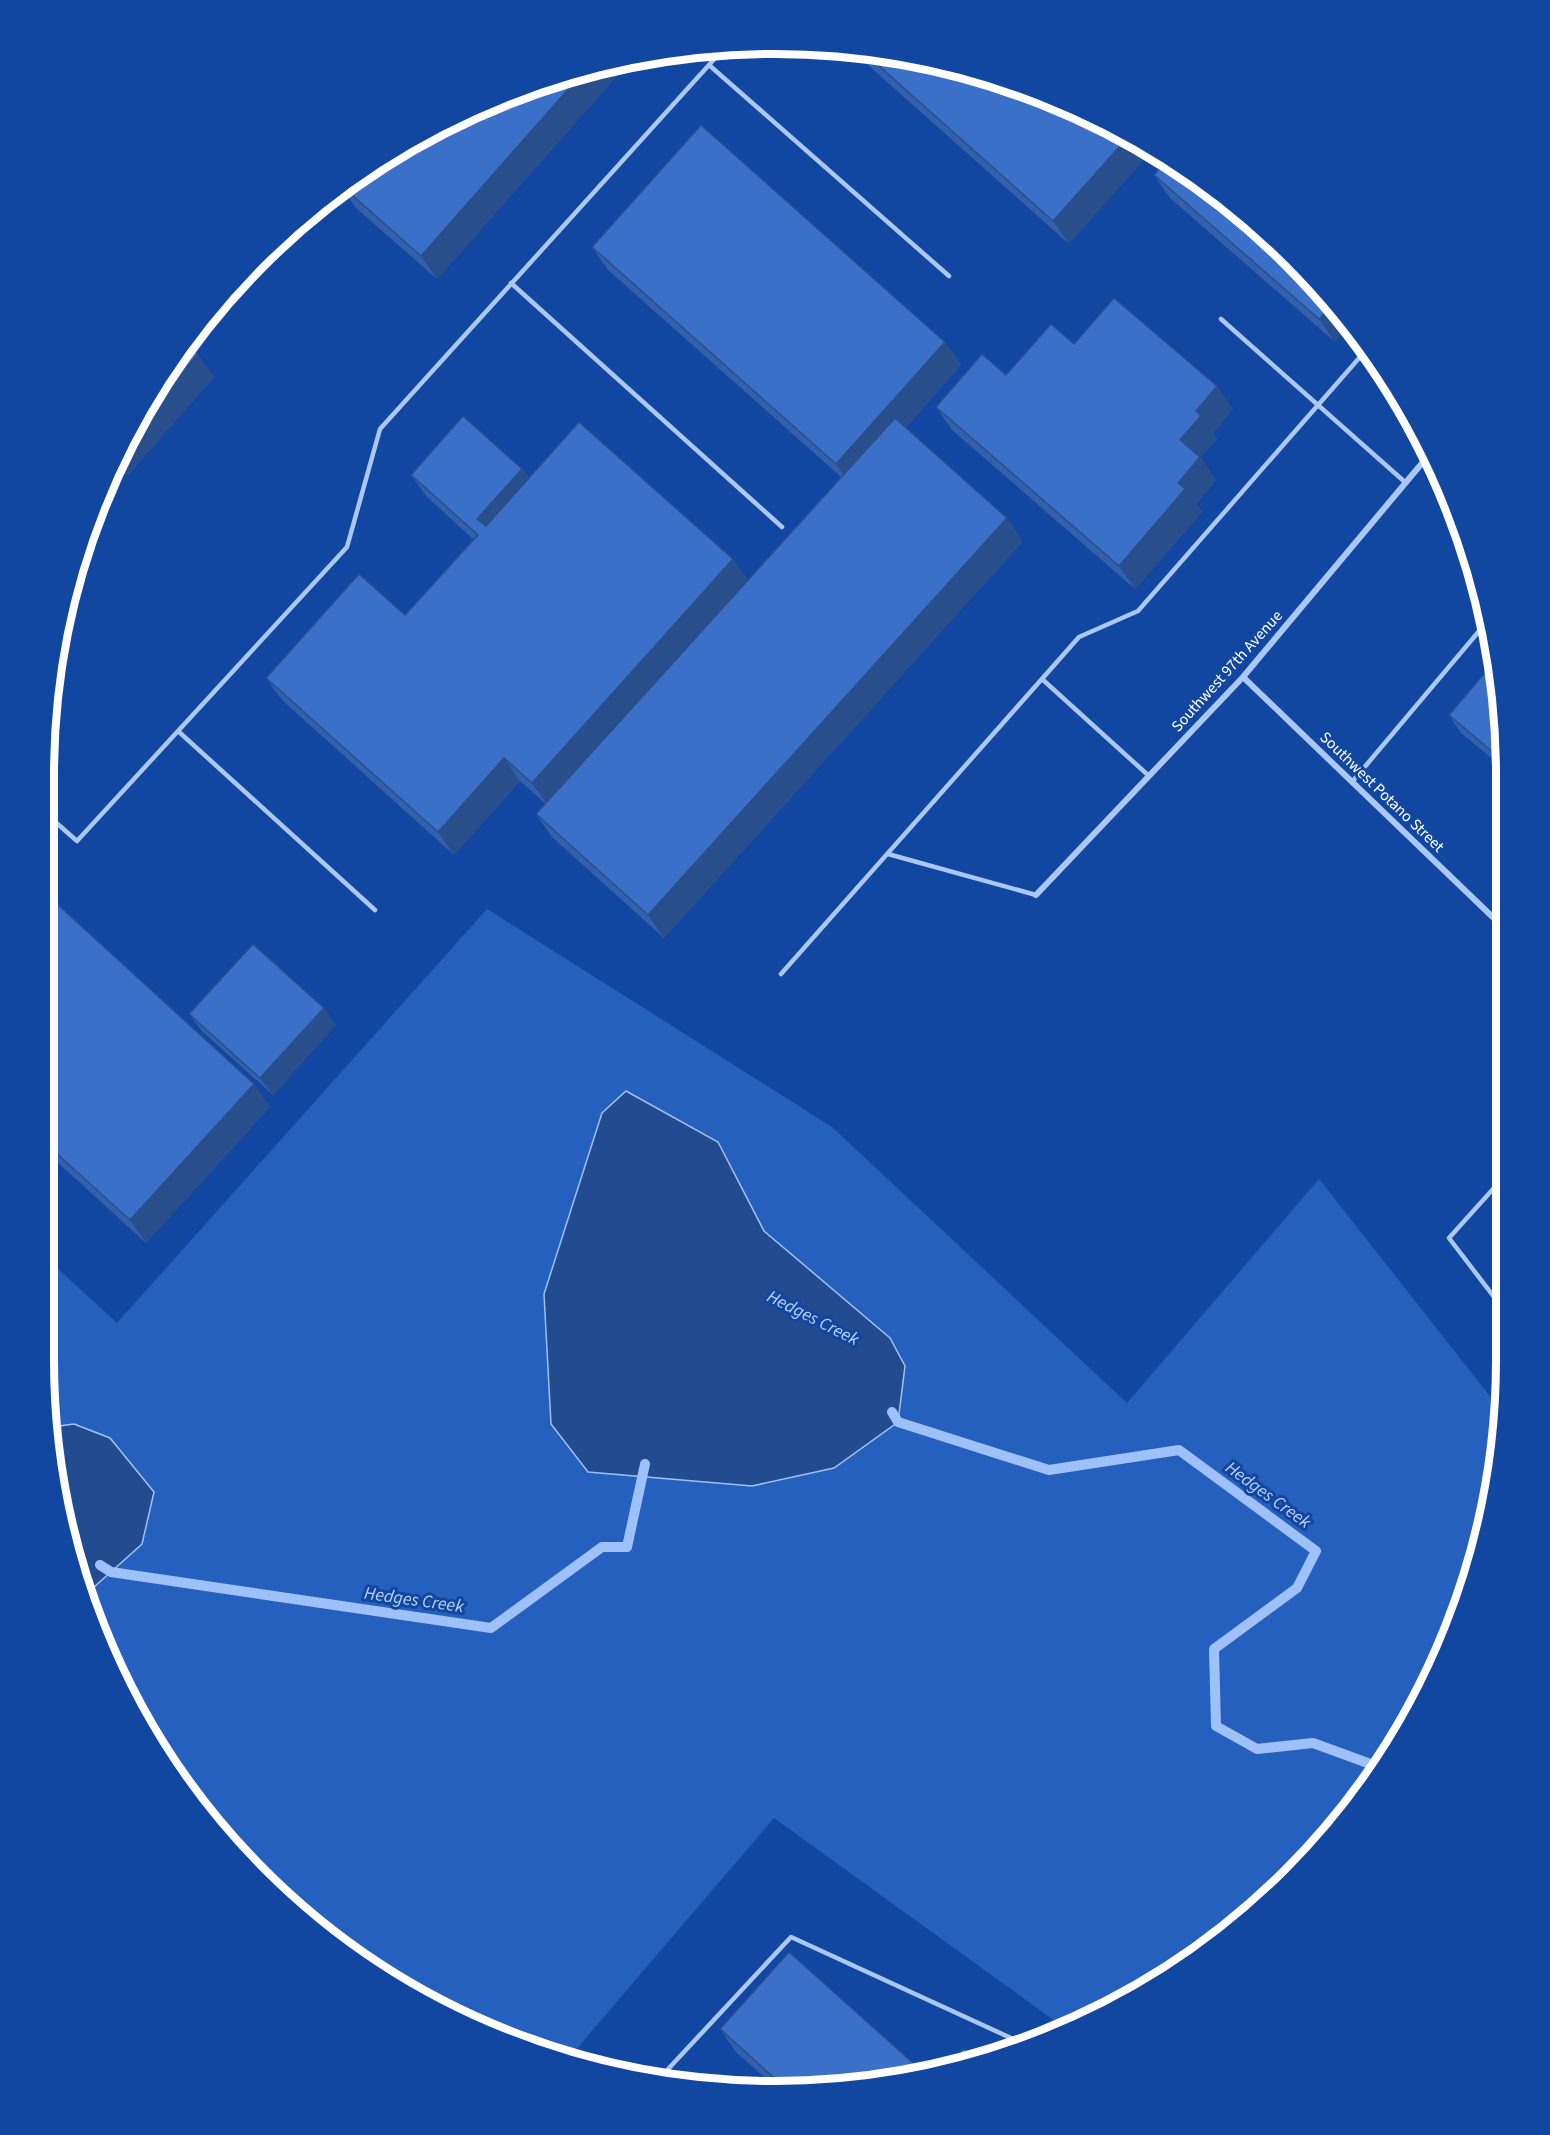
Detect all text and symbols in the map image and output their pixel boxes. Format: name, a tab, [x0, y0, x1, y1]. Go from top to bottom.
street label: Southwest 97th Avenue	[1166, 605, 1288, 737]
street label: Southwest Potano Street	[1315, 727, 1450, 858]
water label: Hedges Creek	[763, 1284, 864, 1352]
water label: Hedges Creek	[1220, 1455, 1316, 1535]
water label: Hedges Creek	[363, 1581, 466, 1619]

